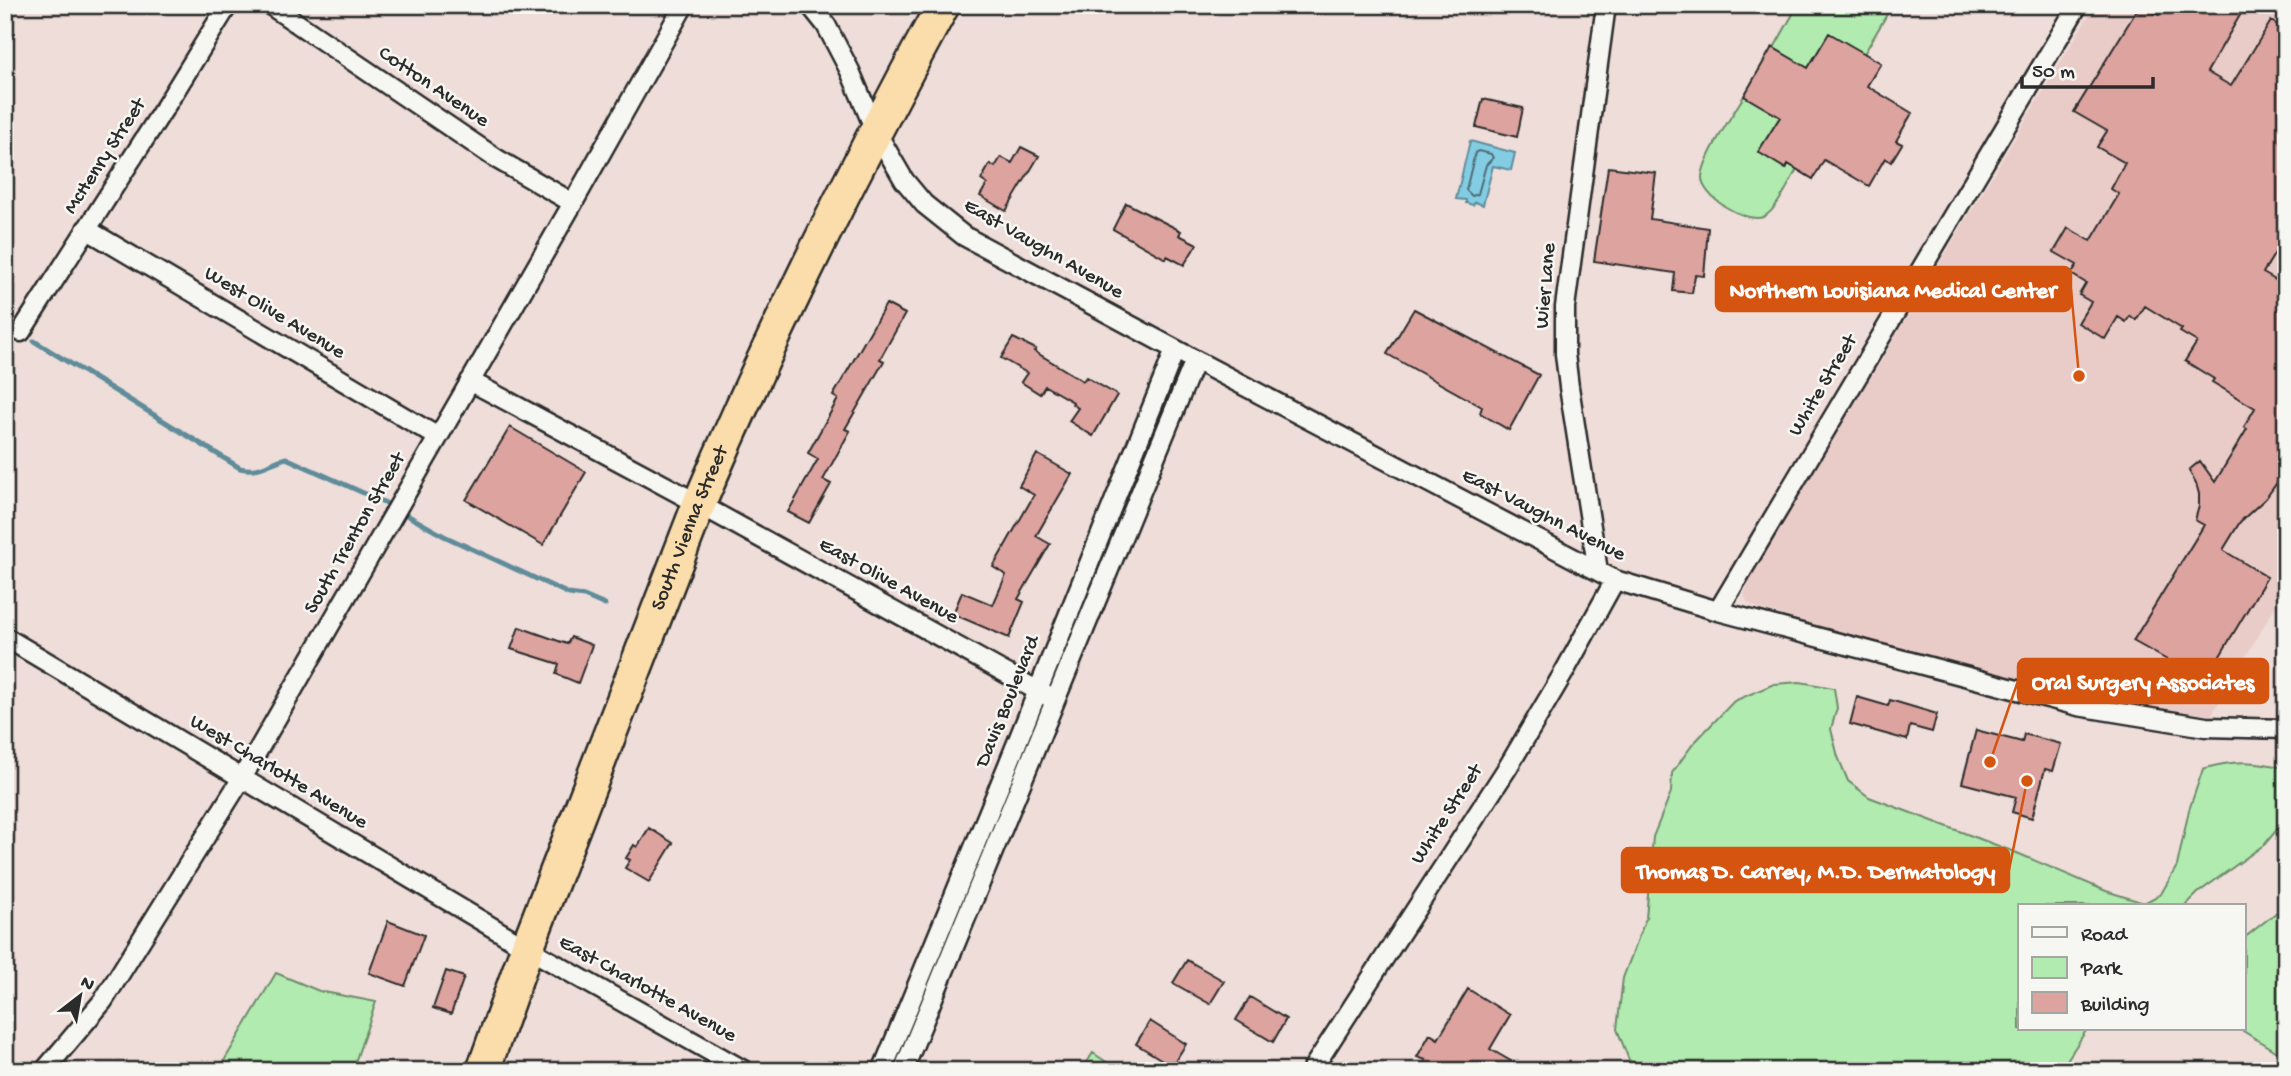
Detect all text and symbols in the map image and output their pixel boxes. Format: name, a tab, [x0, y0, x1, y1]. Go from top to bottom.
street label: Cotton Avenue	[373, 42, 494, 135]
scale bar	[2022, 46, 2153, 90]
text: 50 m	[2032, 61, 2075, 86]
street label: McHenry Street	[59, 92, 154, 220]
street label: East Vaughn Avenue	[959, 194, 1128, 307]
street label: Wier Lane	[1531, 241, 1563, 330]
street label: West Olive Avenue	[199, 262, 350, 367]
callout: Northern Louisiana Medical Center	[1716, 267, 2071, 311]
text: Northern Louisiana Medical Center	[1730, 279, 2059, 306]
street label: White Street	[1784, 329, 1865, 441]
street label: South Vienna Street	[646, 440, 736, 614]
street label: South Trenton Street	[300, 447, 414, 619]
street label: East Vaughn Avenue	[1457, 464, 1630, 569]
street label: East Olive Avenue	[814, 533, 963, 631]
street label: Davis Boulevard	[971, 631, 1047, 773]
callout: Oral Surgery Associates	[2018, 659, 2268, 703]
text: Oral Surgery Associates	[2032, 671, 2256, 698]
street label: West Charlotte Avenue	[184, 710, 373, 837]
street label: White Street	[1406, 758, 1491, 870]
callout: Thomas D. Carrey, M.D. Dermatology	[1622, 848, 2009, 892]
text: Thomas D. Carrey, M.D. Dermatology	[1635, 860, 1996, 887]
legend	[2018, 904, 2246, 1030]
text: Road	[2081, 924, 2129, 949]
street label: East Charlotte Avenue	[554, 931, 741, 1050]
text: Park	[2080, 958, 2124, 983]
north arrow	[46, 960, 116, 1030]
text: N	[76, 971, 98, 997]
text: Building	[2080, 994, 2150, 1019]

